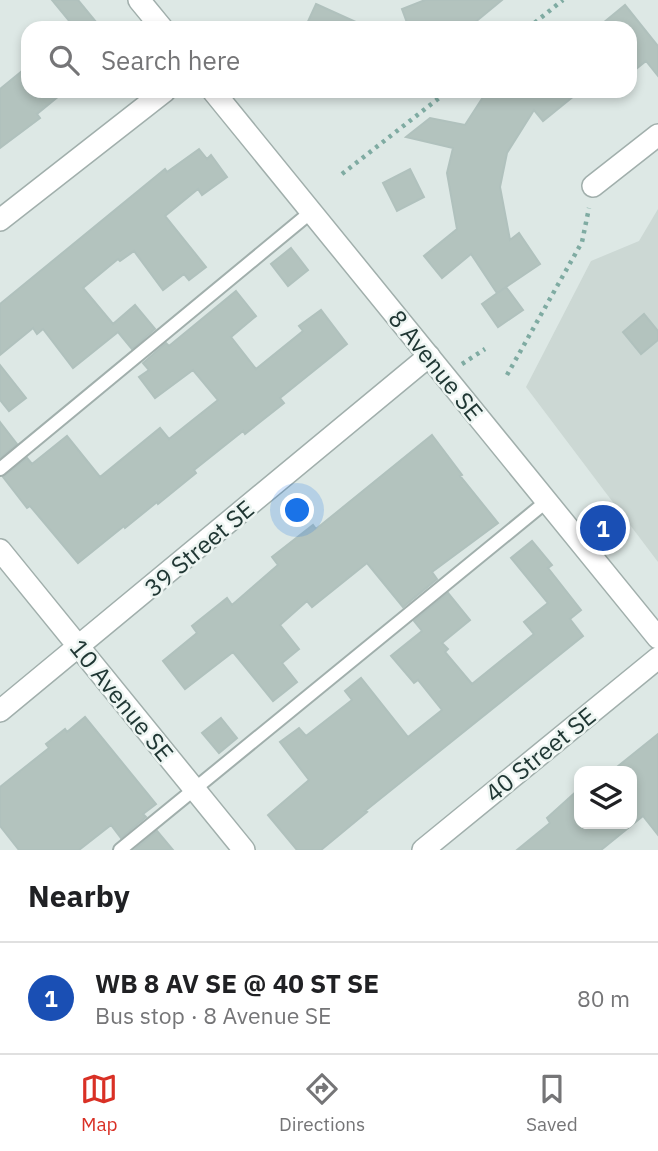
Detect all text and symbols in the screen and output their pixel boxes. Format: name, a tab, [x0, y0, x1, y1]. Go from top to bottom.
search box	[21, 21, 637, 98]
icon: search	[45, 41, 83, 79]
text: Search here	[101, 43, 240, 77]
street label: 8 Avenue SE	[381, 303, 491, 427]
street label: 39 Street SE	[137, 493, 261, 603]
your location	[280, 493, 314, 527]
pin: 1	[580, 502, 626, 554]
street label: 10 Avenue SE	[63, 632, 181, 768]
street label: 40 Street SE	[478, 699, 602, 809]
map controls	[574, 766, 637, 829]
button: layers	[574, 766, 637, 829]
text: Nearby	[28, 876, 130, 915]
text: WB 8 AV SE @ 40 ST SE	[95, 966, 379, 1000]
text: 1	[44, 983, 58, 1013]
text: 80 m	[577, 983, 630, 1013]
text: Bus stop · 8 Avenue SE	[95, 1000, 332, 1030]
tab: Map	[80, 1070, 118, 1136]
tab: Directions	[279, 1070, 365, 1136]
tab: Saved	[526, 1070, 578, 1136]

